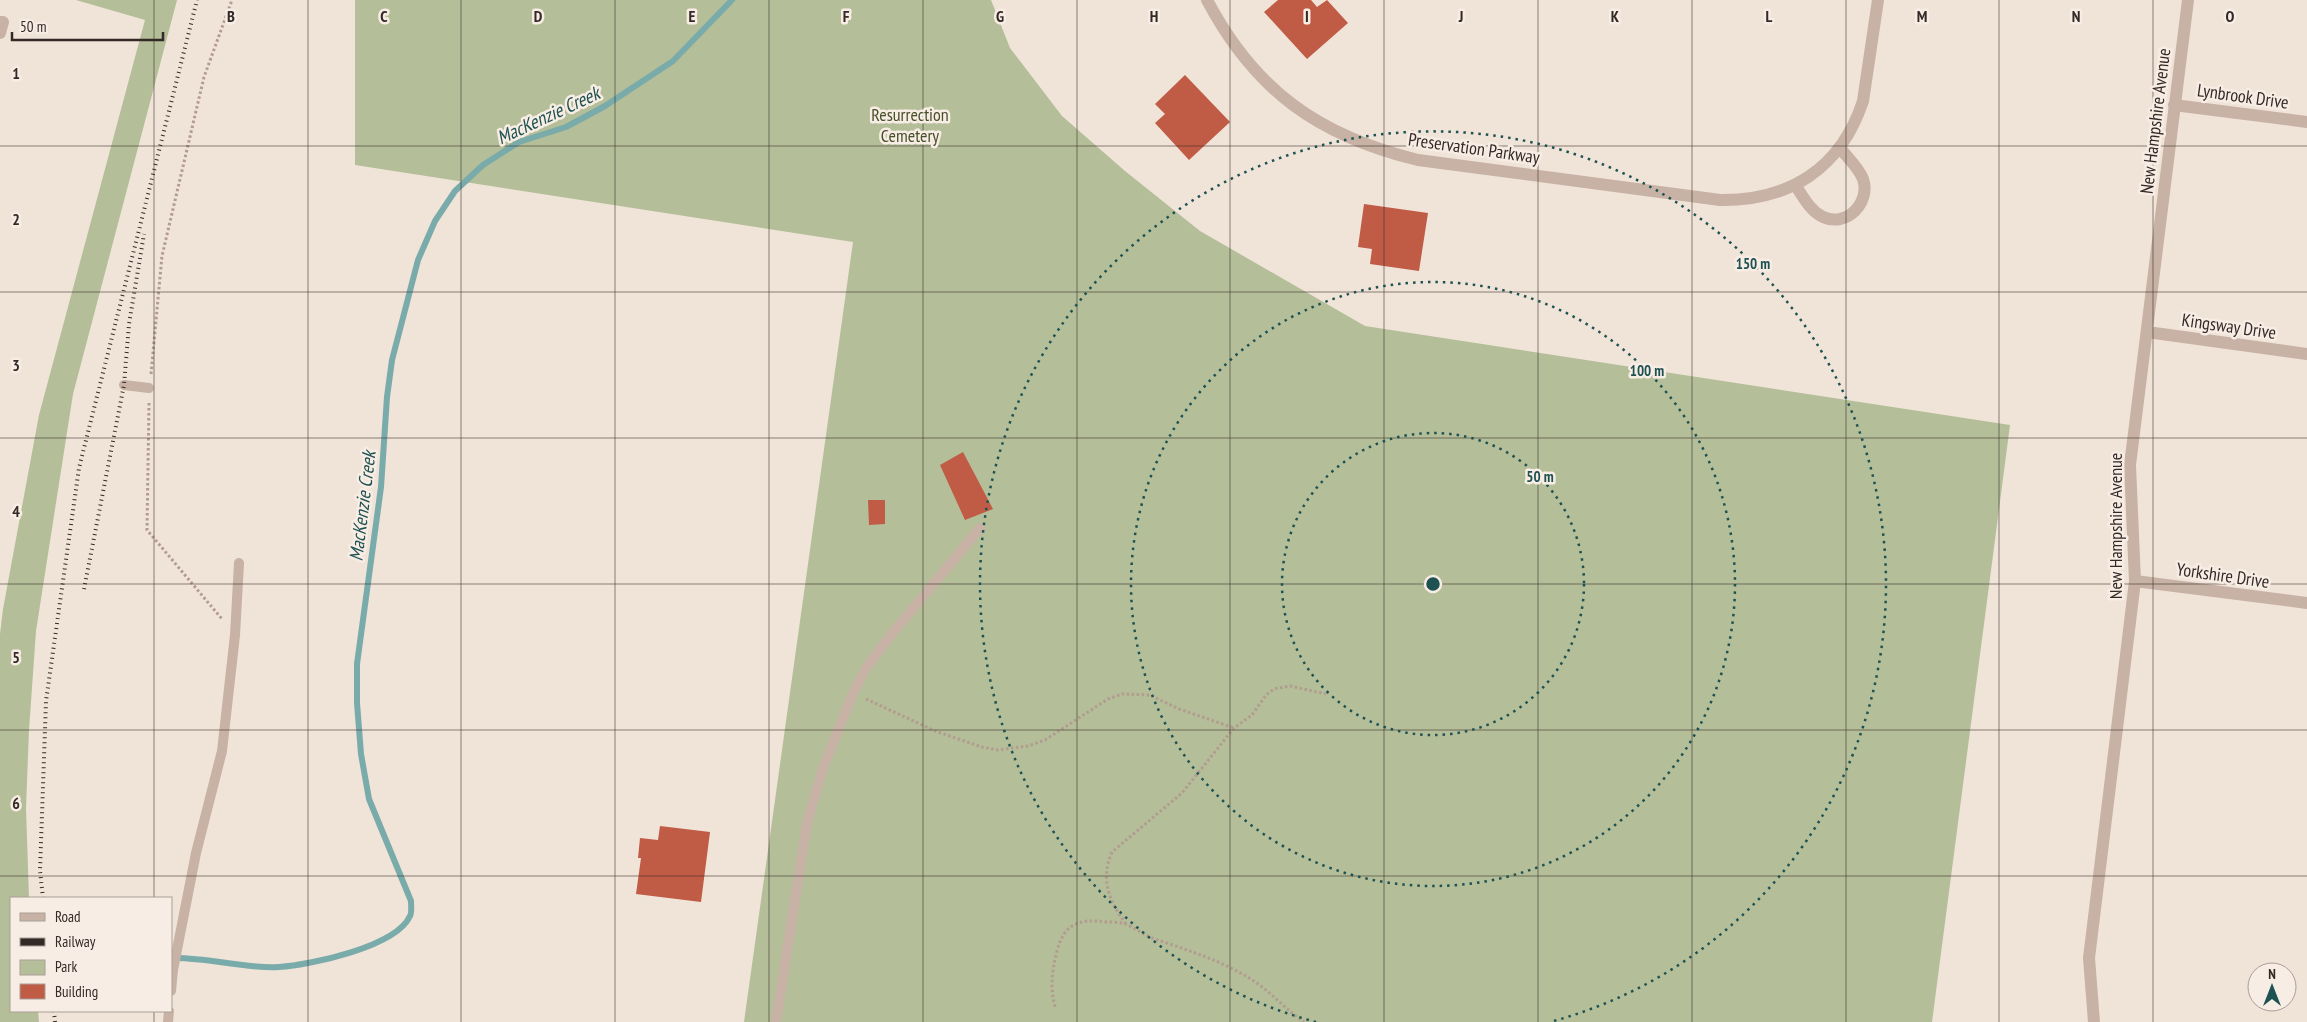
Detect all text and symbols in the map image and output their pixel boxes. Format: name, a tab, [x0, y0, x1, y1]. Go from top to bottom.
text: B	[227, 6, 235, 26]
text: C	[380, 6, 388, 26]
text: D	[534, 6, 543, 26]
text: E	[689, 6, 696, 26]
text: F	[843, 6, 850, 26]
text: G	[996, 6, 1004, 26]
text: H	[1150, 6, 1158, 26]
text: I	[1305, 6, 1309, 26]
text: J	[1458, 6, 1463, 26]
text: K	[1611, 6, 1620, 26]
text: L	[1766, 6, 1773, 26]
text: M	[1917, 6, 1927, 26]
text: N	[2072, 6, 2080, 26]
text: O	[2226, 6, 2235, 26]
scale bar	[12, 10, 164, 42]
text: 50 m	[20, 17, 46, 36]
street label: New Hampshire Avenue	[2135, 47, 2175, 195]
text: 1	[12, 63, 20, 83]
street label: Lynbrook Drive	[2196, 78, 2290, 114]
water label: MacKenzie Creek	[493, 80, 606, 149]
park label: Resurrection Cemetery	[871, 103, 949, 147]
street label: Preservation Parkway	[1407, 127, 1541, 169]
text: 2	[12, 209, 20, 229]
text: 150 m	[1736, 254, 1770, 273]
street label: Kingsway Drive	[2180, 308, 2278, 344]
text: 3	[12, 355, 20, 375]
text: 100 m	[1630, 361, 1664, 380]
water label: MacKenzie Creek	[343, 447, 381, 562]
street label: New Hampshire Avenue	[2104, 453, 2127, 599]
text: 50 m	[1526, 467, 1554, 486]
text: 4	[12, 501, 20, 521]
street label: Yorkshire Drive	[2175, 557, 2271, 593]
centre of rings	[1424, 575, 1442, 593]
text: 5	[12, 647, 20, 667]
text: 6	[12, 793, 20, 813]
legend	[10, 897, 172, 1012]
text: Road	[55, 907, 81, 926]
text: Railway	[55, 932, 96, 951]
text: Park	[55, 957, 77, 976]
north arrow	[2247, 962, 2297, 1012]
text: N	[2268, 965, 2276, 983]
text: Building	[55, 982, 98, 1001]

